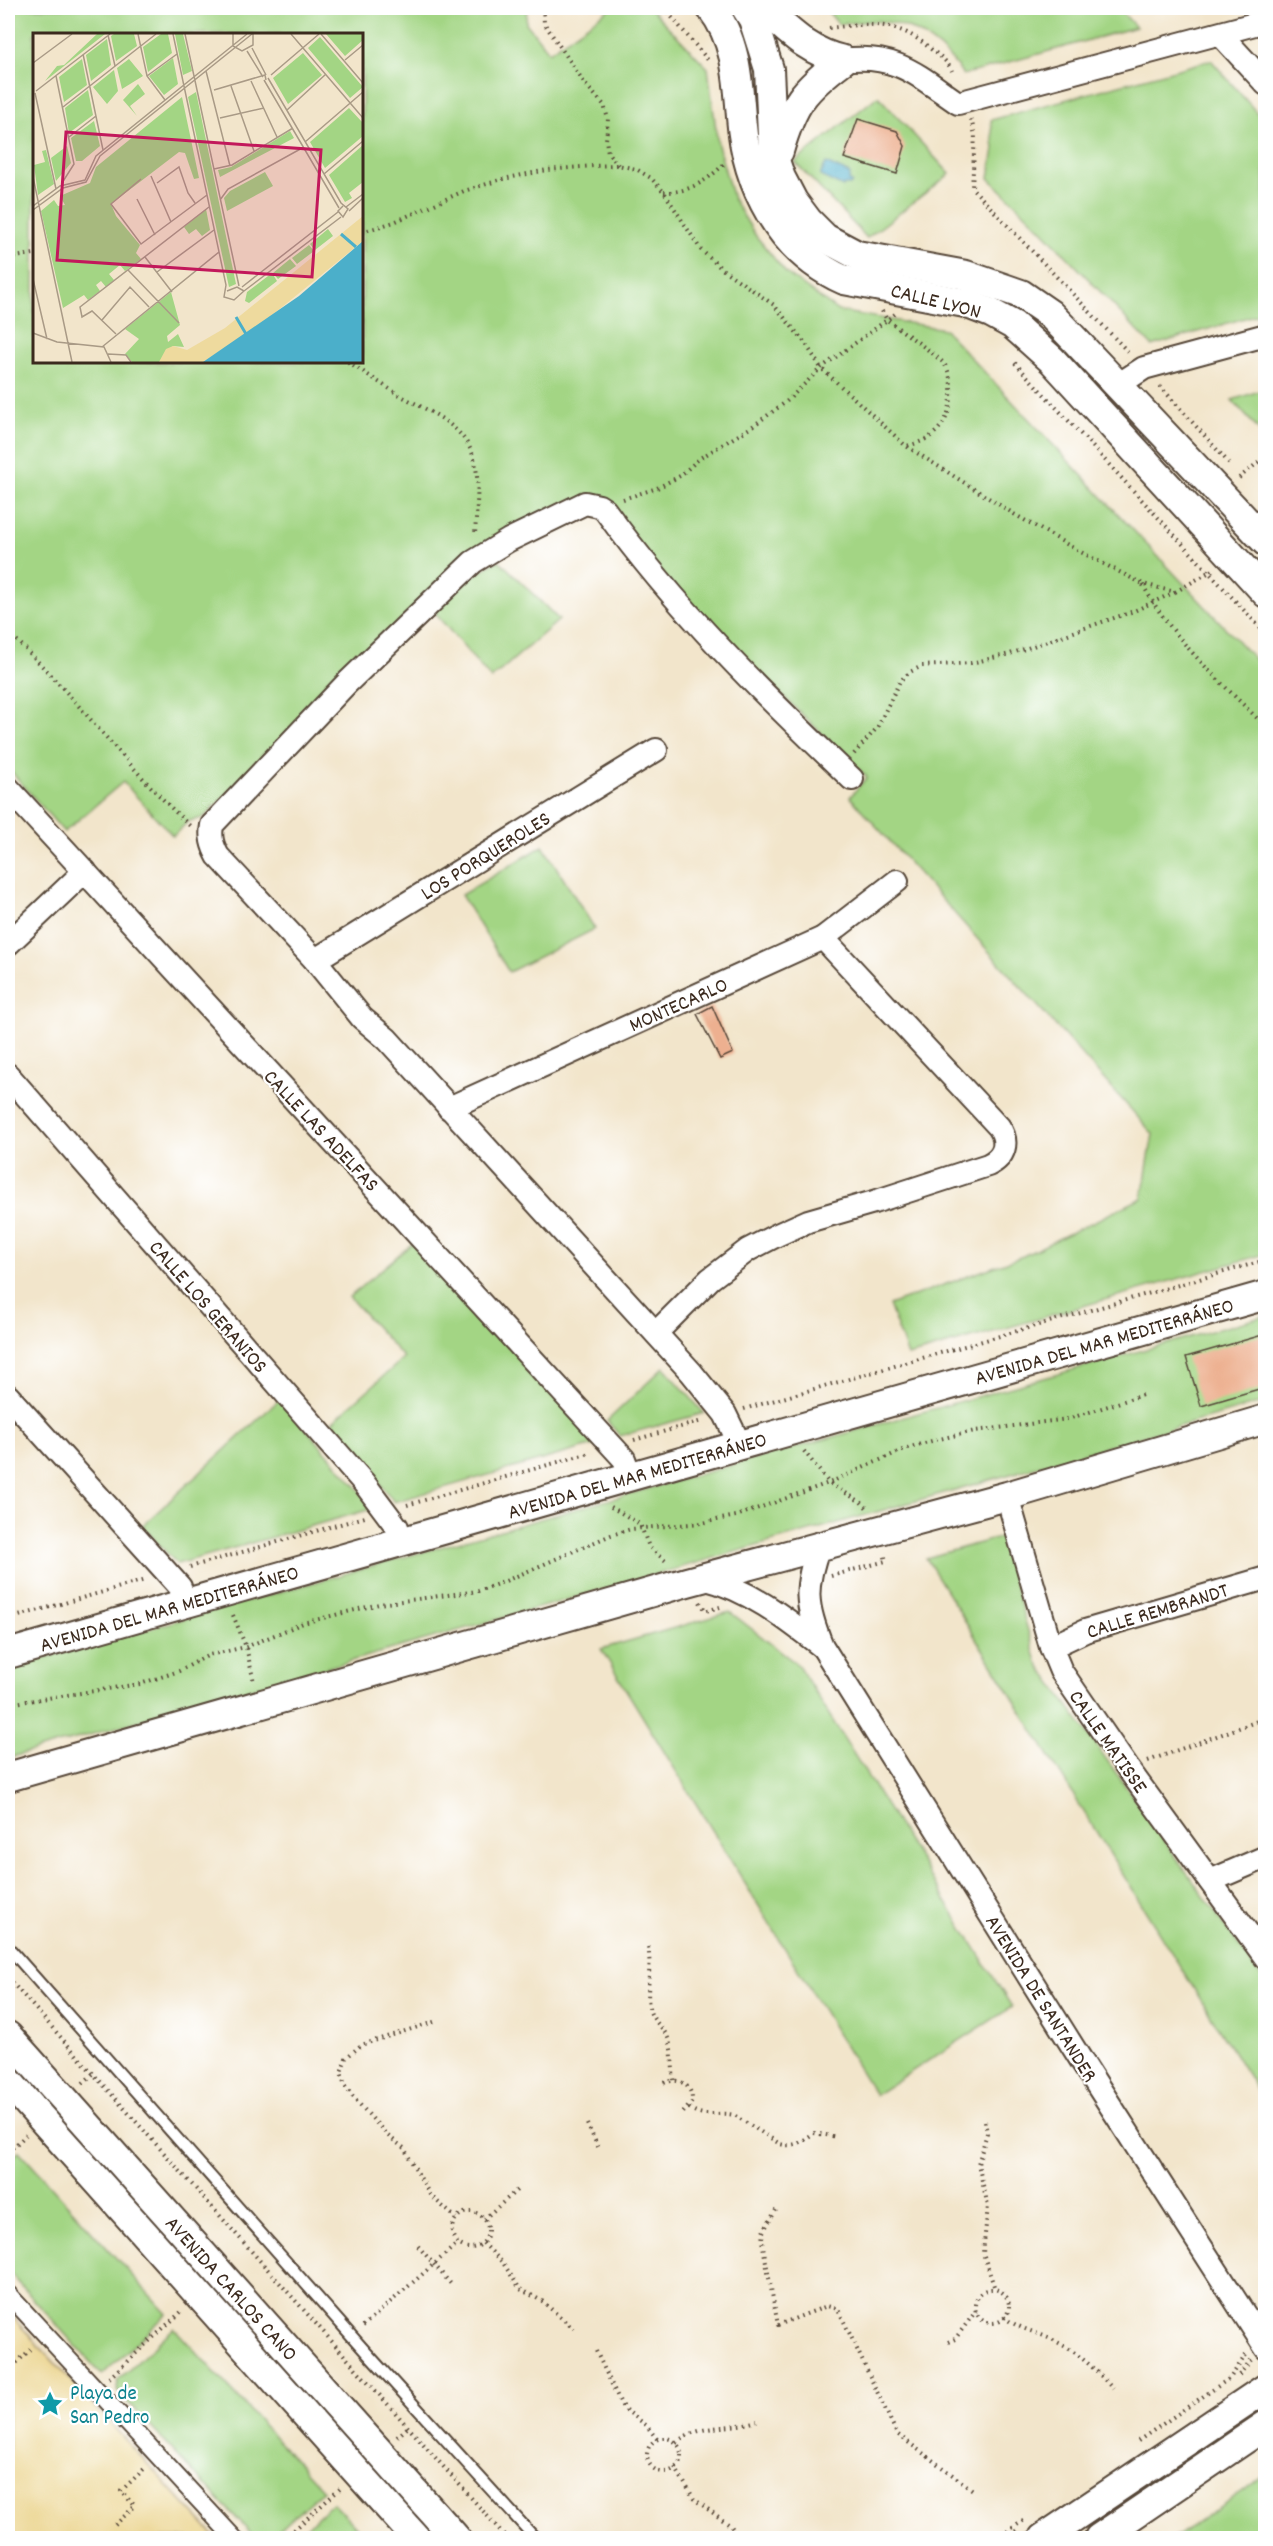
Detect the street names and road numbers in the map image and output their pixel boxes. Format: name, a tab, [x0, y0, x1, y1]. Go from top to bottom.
street label: CALLE LYON	[887, 277, 984, 329]
street label: LOS PORQUEROLES	[416, 806, 557, 910]
street label: MONTECARLO	[625, 972, 733, 1042]
street label: CALLE LAS ADELFAS	[255, 1064, 385, 1200]
street label: CALLE LOS GERANIOS	[140, 1235, 273, 1381]
street label: AVENIDA DEL MAR MEDITERRÁNEO	[972, 1293, 1238, 1395]
street label: AVENIDA DEL MAR MEDITERRÁNEO	[505, 1427, 771, 1529]
street label: AVENIDA DEL MAR MEDITERRÁNEO	[37, 1560, 303, 1662]
street label: CALLE REMBRANDT	[1083, 1577, 1233, 1649]
street label: CALLE MATISSE	[1060, 1685, 1154, 1801]
street label: AVENIDA DE SANTANDER	[976, 1910, 1103, 2089]
street label: AVENIDA CARLOS CANO	[156, 2211, 303, 2369]

